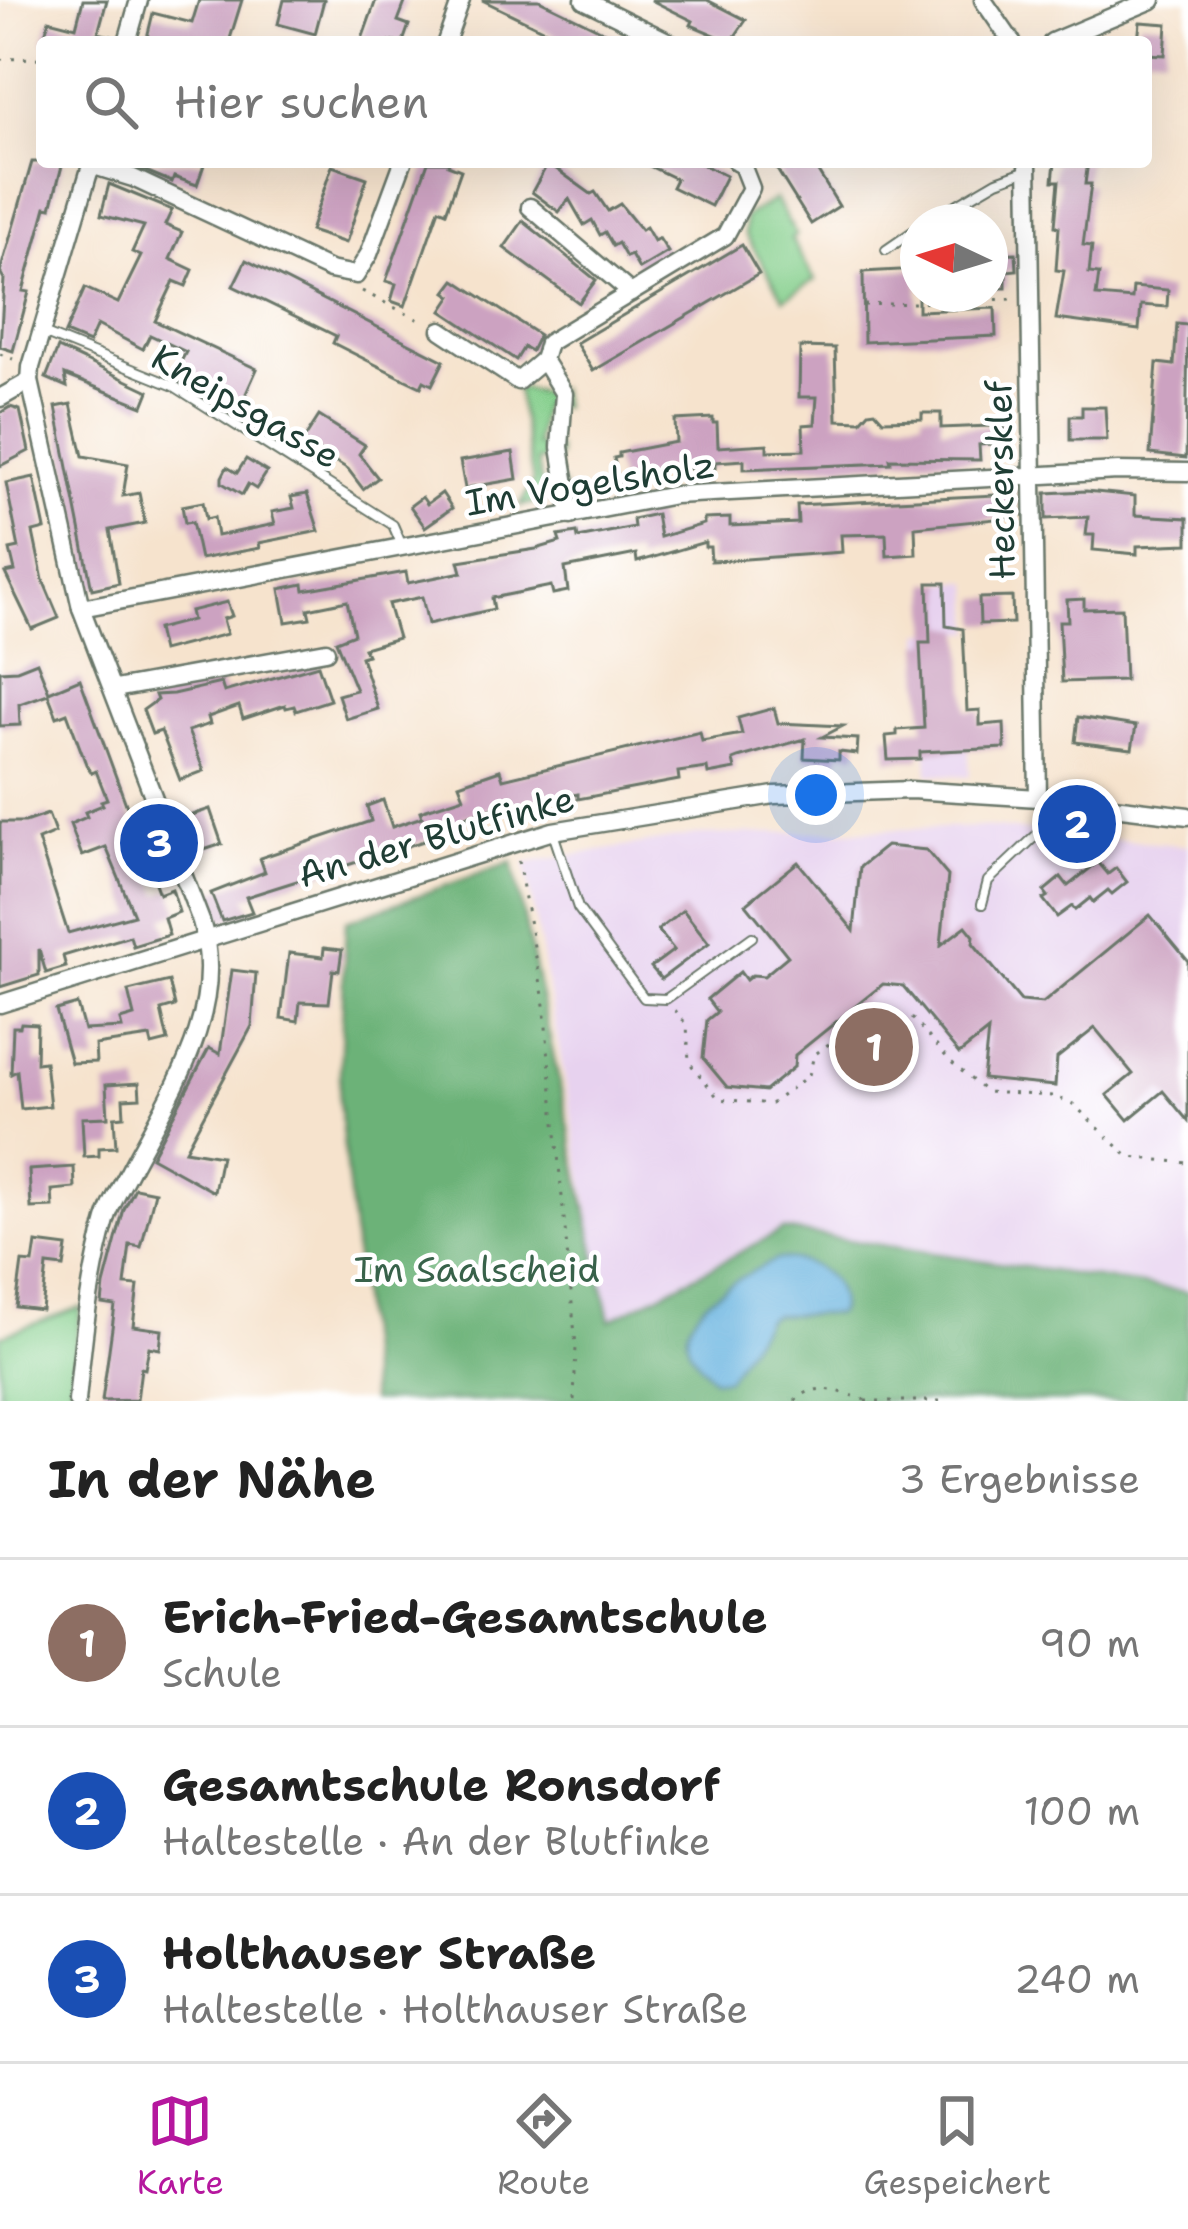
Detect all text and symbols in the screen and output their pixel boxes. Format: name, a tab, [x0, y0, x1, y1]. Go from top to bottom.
search box	[36, 36, 1152, 168]
icon: search	[78, 69, 144, 135]
text: Hier suchen	[174, 72, 429, 132]
north arrow	[900, 204, 1008, 312]
street label: Kneipsgasse	[142, 333, 349, 480]
street label: Heckersklef	[974, 379, 1027, 580]
street label: Im Vogelsholz	[462, 440, 718, 527]
your location	[786, 765, 846, 825]
street label: An der Blutfinke	[292, 774, 580, 899]
pin: 2	[1038, 779, 1116, 869]
pin: 3	[120, 798, 198, 888]
pin: 1	[835, 1002, 913, 1092]
park label: Im Saalscheid	[354, 1245, 600, 1294]
text: In der Nähe	[48, 1445, 376, 1513]
text: 3 Ergebnisse	[899, 1453, 1140, 1505]
text: Erich-Fried-Gesamtschule	[162, 1587, 768, 1647]
text: 1	[78, 1617, 96, 1669]
text: 90 m	[1039, 1617, 1140, 1669]
text: Schule	[162, 1647, 282, 1699]
text: Gesamtschule Ronsdorf	[162, 1755, 721, 1815]
text: 2	[73, 1785, 101, 1837]
text: 100 m	[1024, 1785, 1140, 1837]
text: Haltestelle · An der Blutfinke	[162, 1815, 711, 1867]
text: Holthauser Straße	[162, 1923, 596, 1983]
text: 3	[73, 1953, 101, 2005]
text: 240 m	[1014, 1953, 1140, 2005]
text: Haltestelle · Holthauser Straße	[162, 1983, 748, 2035]
tab: Karte	[137, 2088, 224, 2205]
tab: Route	[497, 2088, 590, 2205]
tab: Gespeichert	[864, 2088, 1051, 2205]

